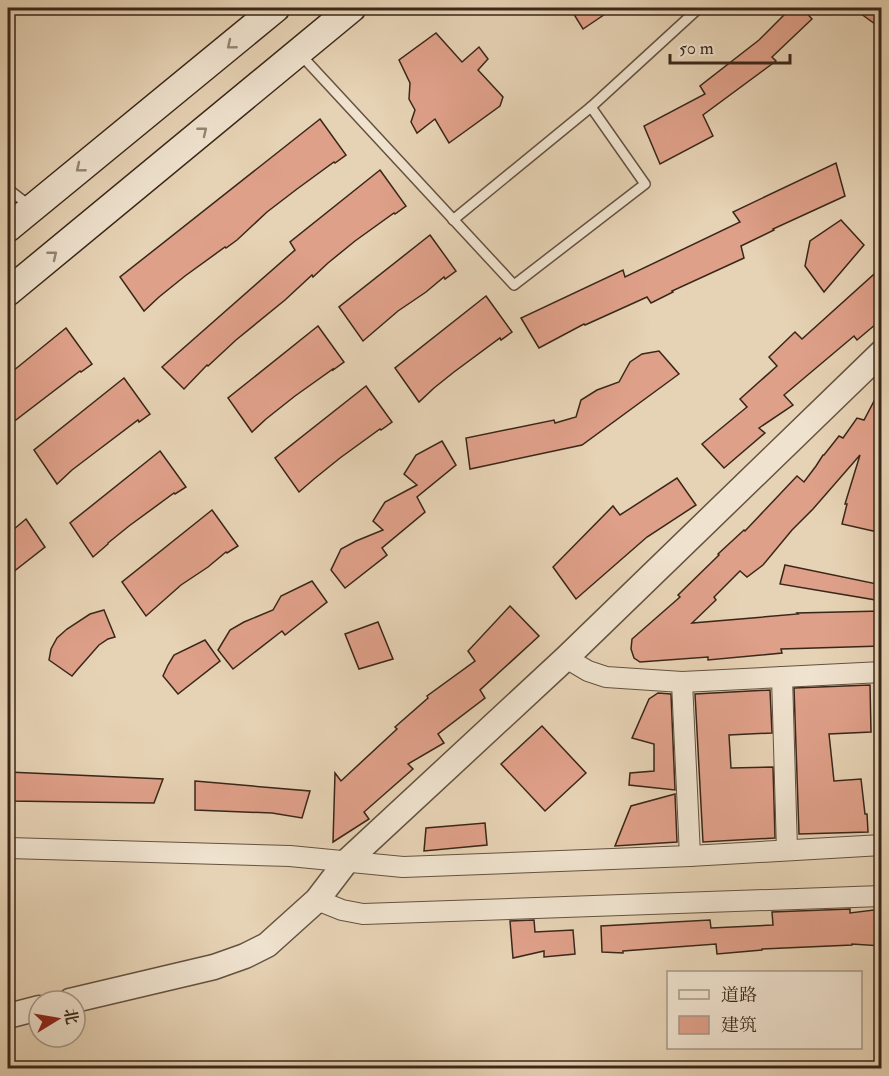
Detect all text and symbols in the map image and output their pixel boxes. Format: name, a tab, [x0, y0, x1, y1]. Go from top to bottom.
scale bar	[670, 27, 790, 65]
one-way arrow	[227, 37, 238, 48]
text: 50 m	[679, 37, 714, 60]
one-way arrow	[196, 127, 207, 138]
one-way arrow	[76, 161, 87, 172]
one-way arrow	[46, 251, 57, 262]
legend	[667, 971, 862, 1049]
text: 道路	[721, 984, 757, 1007]
north arrow	[27, 989, 87, 1049]
text: 北	[59, 1007, 82, 1026]
text: 建筑	[721, 1014, 757, 1037]

